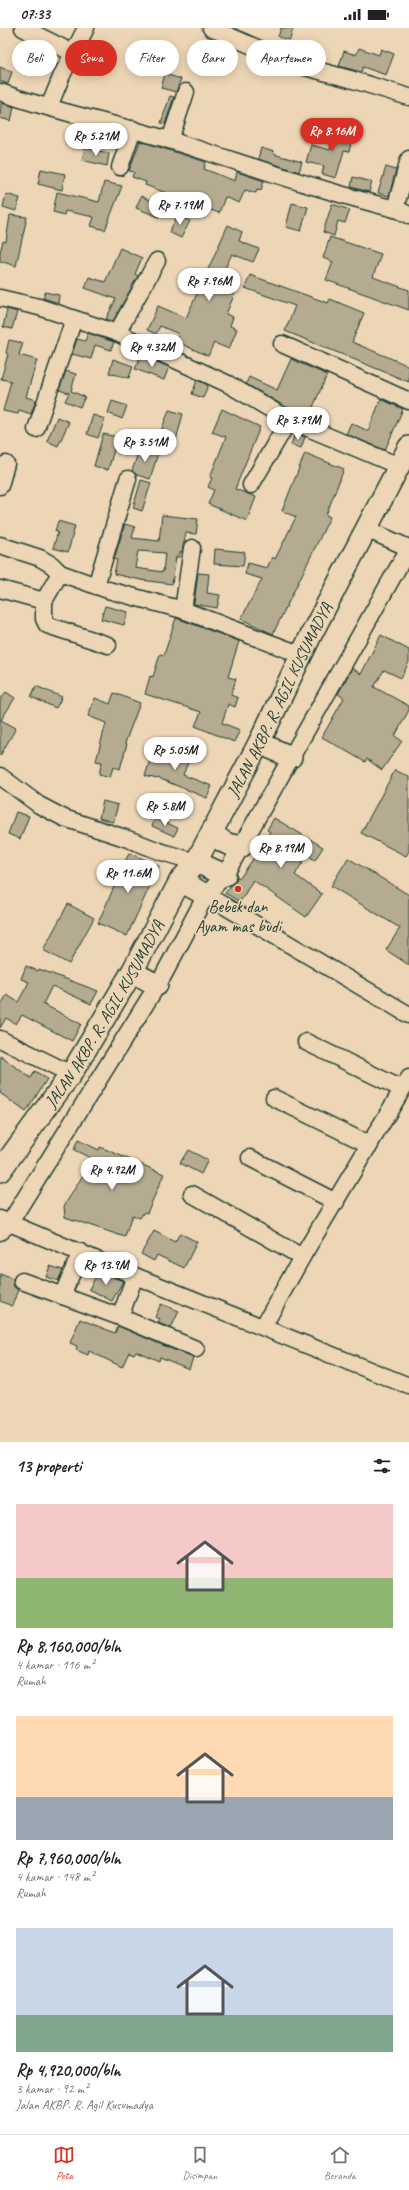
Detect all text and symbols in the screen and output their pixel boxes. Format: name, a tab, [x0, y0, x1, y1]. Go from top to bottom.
text: 07:33	[20, 5, 50, 24]
chip: Beli	[12, 40, 57, 76]
chip: Sewa	[65, 40, 117, 76]
chip: Filter	[125, 40, 179, 76]
chip: Baru	[187, 40, 238, 76]
chip: Apartemen	[246, 40, 326, 76]
pin: Rp 8.16M	[291, 118, 373, 152]
pin: Rp 5.21M	[55, 123, 137, 157]
text: Rp 8.16M	[309, 123, 355, 139]
text: Rp 5.21M	[74, 128, 118, 144]
pin: Rp 7.19M	[139, 192, 221, 226]
text: Rp 7.19M	[158, 197, 202, 213]
pin: Rp 7.96M	[168, 268, 250, 302]
text: Rp 7.96M	[186, 273, 232, 289]
pin: Rp 4.32M	[111, 334, 193, 368]
text: Rp 4.32M	[130, 339, 175, 355]
pin: Rp 3.79M	[257, 407, 339, 441]
text: Rp 3.79M	[276, 412, 320, 428]
pin: Rp 3.51M	[104, 429, 186, 463]
text: Rp 3.51M	[123, 434, 167, 450]
street label: JALAN AKBP. R. AGIL KUSUMADYA	[221, 599, 337, 802]
pin: Rp 5.05M	[134, 737, 216, 771]
text: Rp 5.05M	[153, 742, 197, 758]
pin: Rp 5.8M	[128, 793, 202, 827]
text: Rp 5.8M	[146, 798, 184, 814]
pin: Rp 8.19M	[240, 835, 322, 869]
text: Rp 8.19M	[259, 840, 303, 856]
pin: Rp 11.6M	[87, 860, 169, 894]
text: Rp 11.6M	[105, 865, 151, 881]
marker: Bebek dan Ayam mas budi	[233, 884, 243, 894]
place label: Bebek dan Ayam mas budi	[195, 896, 283, 937]
street label: JALAN AKBP. R. AGIL KUSUMADYA	[39, 916, 168, 1112]
pin: Rp 4.92M	[71, 1157, 153, 1191]
text: Rp 4.92M	[90, 1162, 134, 1178]
pin: Rp 13.9M	[65, 1252, 147, 1286]
text: Rp 13.9M	[84, 1257, 128, 1273]
icon: filters	[371, 1455, 393, 1477]
text: 13 properti	[16, 1456, 81, 1477]
icon: home	[169, 1530, 241, 1602]
text: Rp 8,160,000/bln	[16, 1636, 121, 1657]
text: 4 kamar · 116 m²	[16, 1657, 94, 1673]
text: Rumah	[16, 1673, 46, 1689]
icon: home	[169, 1742, 241, 1814]
text: Rp 7,960,000/bln	[16, 1848, 120, 1869]
text: 4 kamar · 148 m²	[16, 1869, 94, 1885]
text: Rumah	[16, 1885, 46, 1901]
icon: home	[169, 1954, 241, 2026]
text: Rp 4,920,000/bln	[16, 2060, 120, 2081]
text: 3 kamar · 92 m²	[16, 2081, 88, 2097]
text: Jalan AKBP. R. Agil Kusumadya	[16, 2097, 153, 2113]
tab: Peta	[53, 2144, 75, 2182]
tab: Disimpan	[182, 2144, 217, 2182]
tab: Beranda	[324, 2144, 356, 2182]

